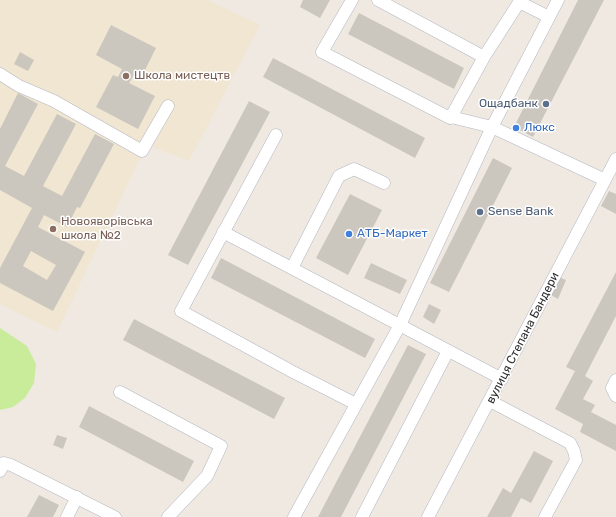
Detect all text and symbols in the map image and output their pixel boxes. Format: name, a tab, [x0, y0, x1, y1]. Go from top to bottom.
place label: Школа мистецтв	[134, 69, 230, 83]
marker: Школа мистецтв	[121, 71, 131, 81]
place label: Ощадбанк	[479, 97, 538, 111]
marker: Ощадбанк	[541, 99, 551, 109]
place label: Люкс	[524, 121, 555, 135]
marker: Люкс	[511, 123, 521, 133]
place label: Sense Bank	[488, 205, 553, 219]
marker: Sense Bank	[475, 207, 485, 217]
place label: Новояворівська школа №2	[61, 215, 153, 243]
marker: Новояворівська школа №2	[48, 224, 58, 234]
place label: АТБ-Маркет	[357, 227, 428, 241]
marker: АТБ-Маркет	[344, 229, 354, 239]
street label: вулиця Степана Бандери	[484, 270, 562, 406]

